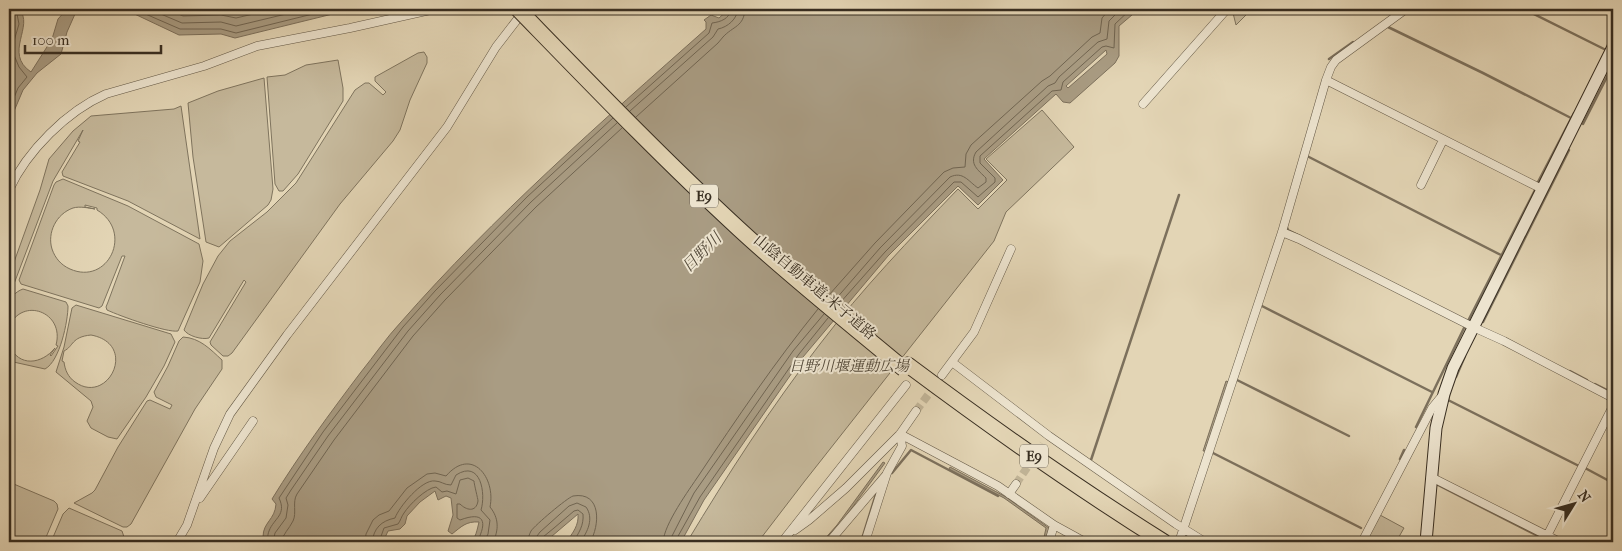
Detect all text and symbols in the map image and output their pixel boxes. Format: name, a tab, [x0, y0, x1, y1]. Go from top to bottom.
scale bar	[25, 22, 161, 54]
text: 100 m	[32, 31, 70, 49]
road number: E9	[690, 185, 718, 208]
water label: 日野川	[678, 227, 726, 276]
street label: 山陰自動車道;米子道路	[750, 231, 880, 343]
park label: 日野川堰運動広場	[789, 357, 911, 375]
road number: E9	[1020, 444, 1048, 468]
north arrow	[1550, 478, 1600, 528]
text: N	[1574, 487, 1594, 506]

